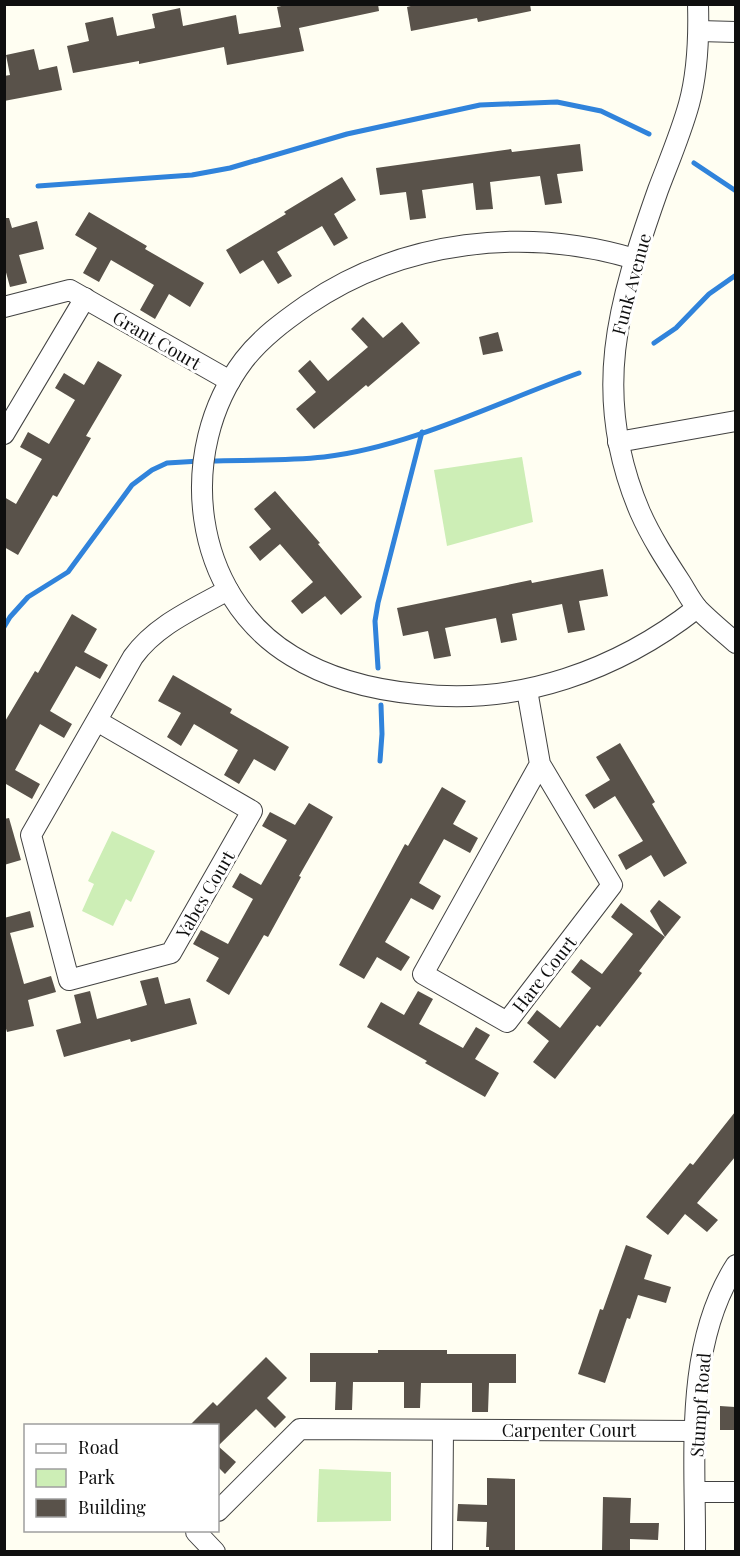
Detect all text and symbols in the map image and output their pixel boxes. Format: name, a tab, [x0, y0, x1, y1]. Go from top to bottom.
street label: Funk Avenue	[606, 230, 656, 338]
street label: Grant Court	[109, 305, 206, 375]
street label: Yabes Court	[170, 845, 240, 943]
street label: Hare Court	[507, 930, 582, 1017]
street label: Stumpf Road	[684, 1352, 716, 1458]
street label: Carpenter Court	[502, 1418, 637, 1442]
legend	[24, 1424, 219, 1532]
text: Road	[78, 1435, 119, 1459]
text: Park	[78, 1465, 115, 1489]
text: Building	[78, 1495, 146, 1519]

